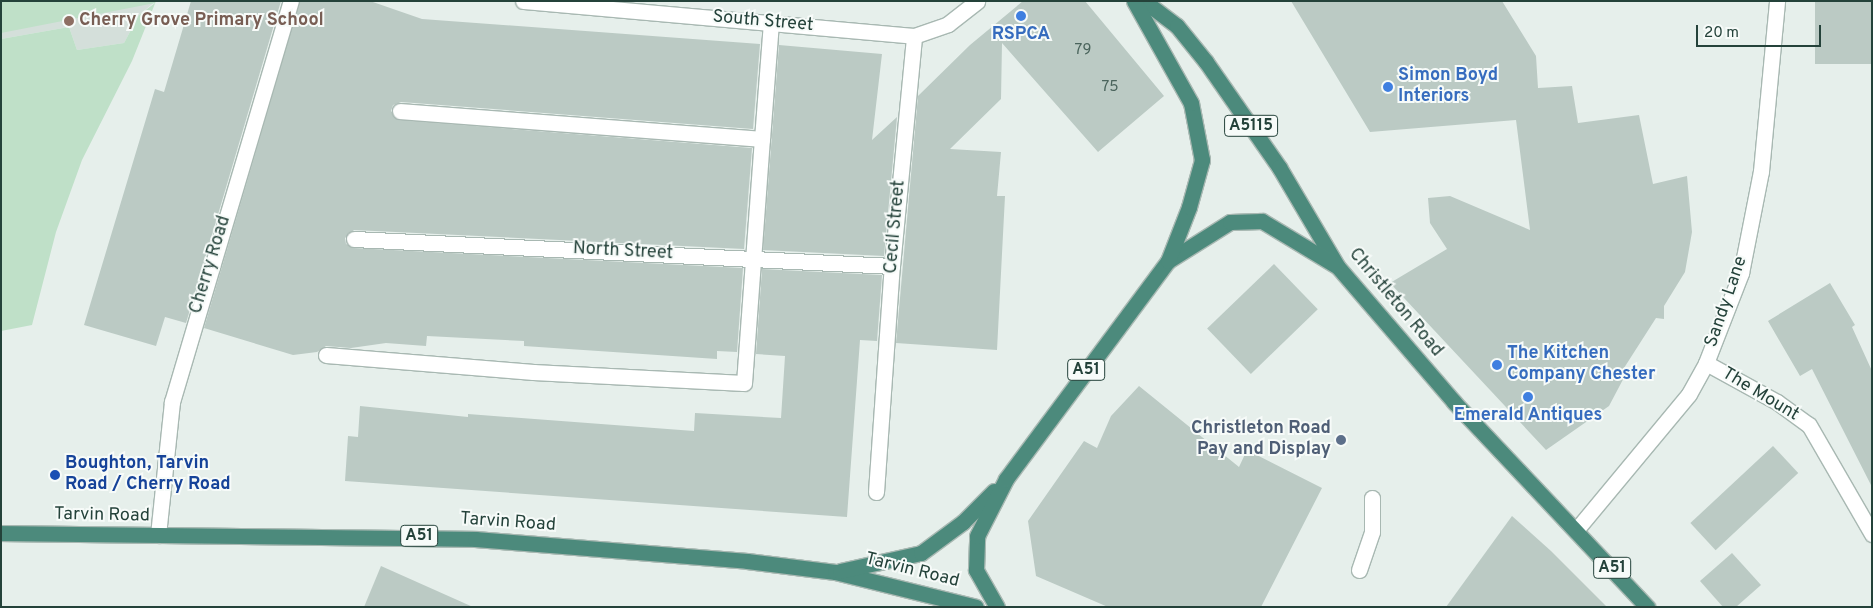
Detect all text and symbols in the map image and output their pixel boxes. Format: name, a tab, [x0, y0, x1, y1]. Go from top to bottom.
street label: South Street	[712, 7, 814, 37]
place label: Cherry Grove Primary School	[79, 10, 324, 32]
marker: RSPCA	[1015, 10, 1027, 22]
marker: Cherry Grove Primary School	[63, 15, 75, 27]
scale bar	[1698, 15, 1823, 47]
place label: RSPCA	[992, 24, 1050, 46]
text: 20 m	[1704, 24, 1739, 43]
house number: 79	[1075, 42, 1091, 60]
place label: Simon Boyd Interiors	[1398, 66, 1498, 108]
house number: 75	[1101, 79, 1119, 97]
marker: Simon Boyd Interiors	[1382, 81, 1394, 93]
road number: A5115	[1224, 112, 1278, 140]
street label: Cecil Street	[881, 179, 911, 275]
street label: Cherry Road	[186, 213, 236, 317]
street label: North Street	[572, 239, 674, 265]
street label: Christleton Road	[1343, 244, 1447, 362]
street label: Sandy Lane	[1701, 254, 1753, 350]
place label: The Kitchen Company Chester	[1507, 344, 1655, 386]
road number: A51	[1066, 356, 1106, 384]
marker: The Kitchen Company Chester	[1491, 359, 1503, 371]
street label: The Mount	[1717, 364, 1803, 426]
marker: Emerald Antiques	[1522, 391, 1534, 403]
place label: Emerald Antiques	[1453, 405, 1603, 427]
place label: Christleton Road Pay and Display	[1191, 419, 1331, 462]
marker: Christleton Road Pay and Display	[1335, 434, 1347, 446]
place label: Boughton, Tarvin Road / Cherry Road	[65, 454, 231, 496]
marker: Boughton, Tarvin Road / Cherry Road	[49, 469, 61, 481]
street label: Tarvin Road	[54, 504, 150, 528]
street label: Tarvin Road	[459, 509, 557, 537]
road number: A51	[399, 522, 439, 550]
street label: Tarvin Road	[863, 549, 961, 593]
road number: A51	[1592, 554, 1632, 582]

